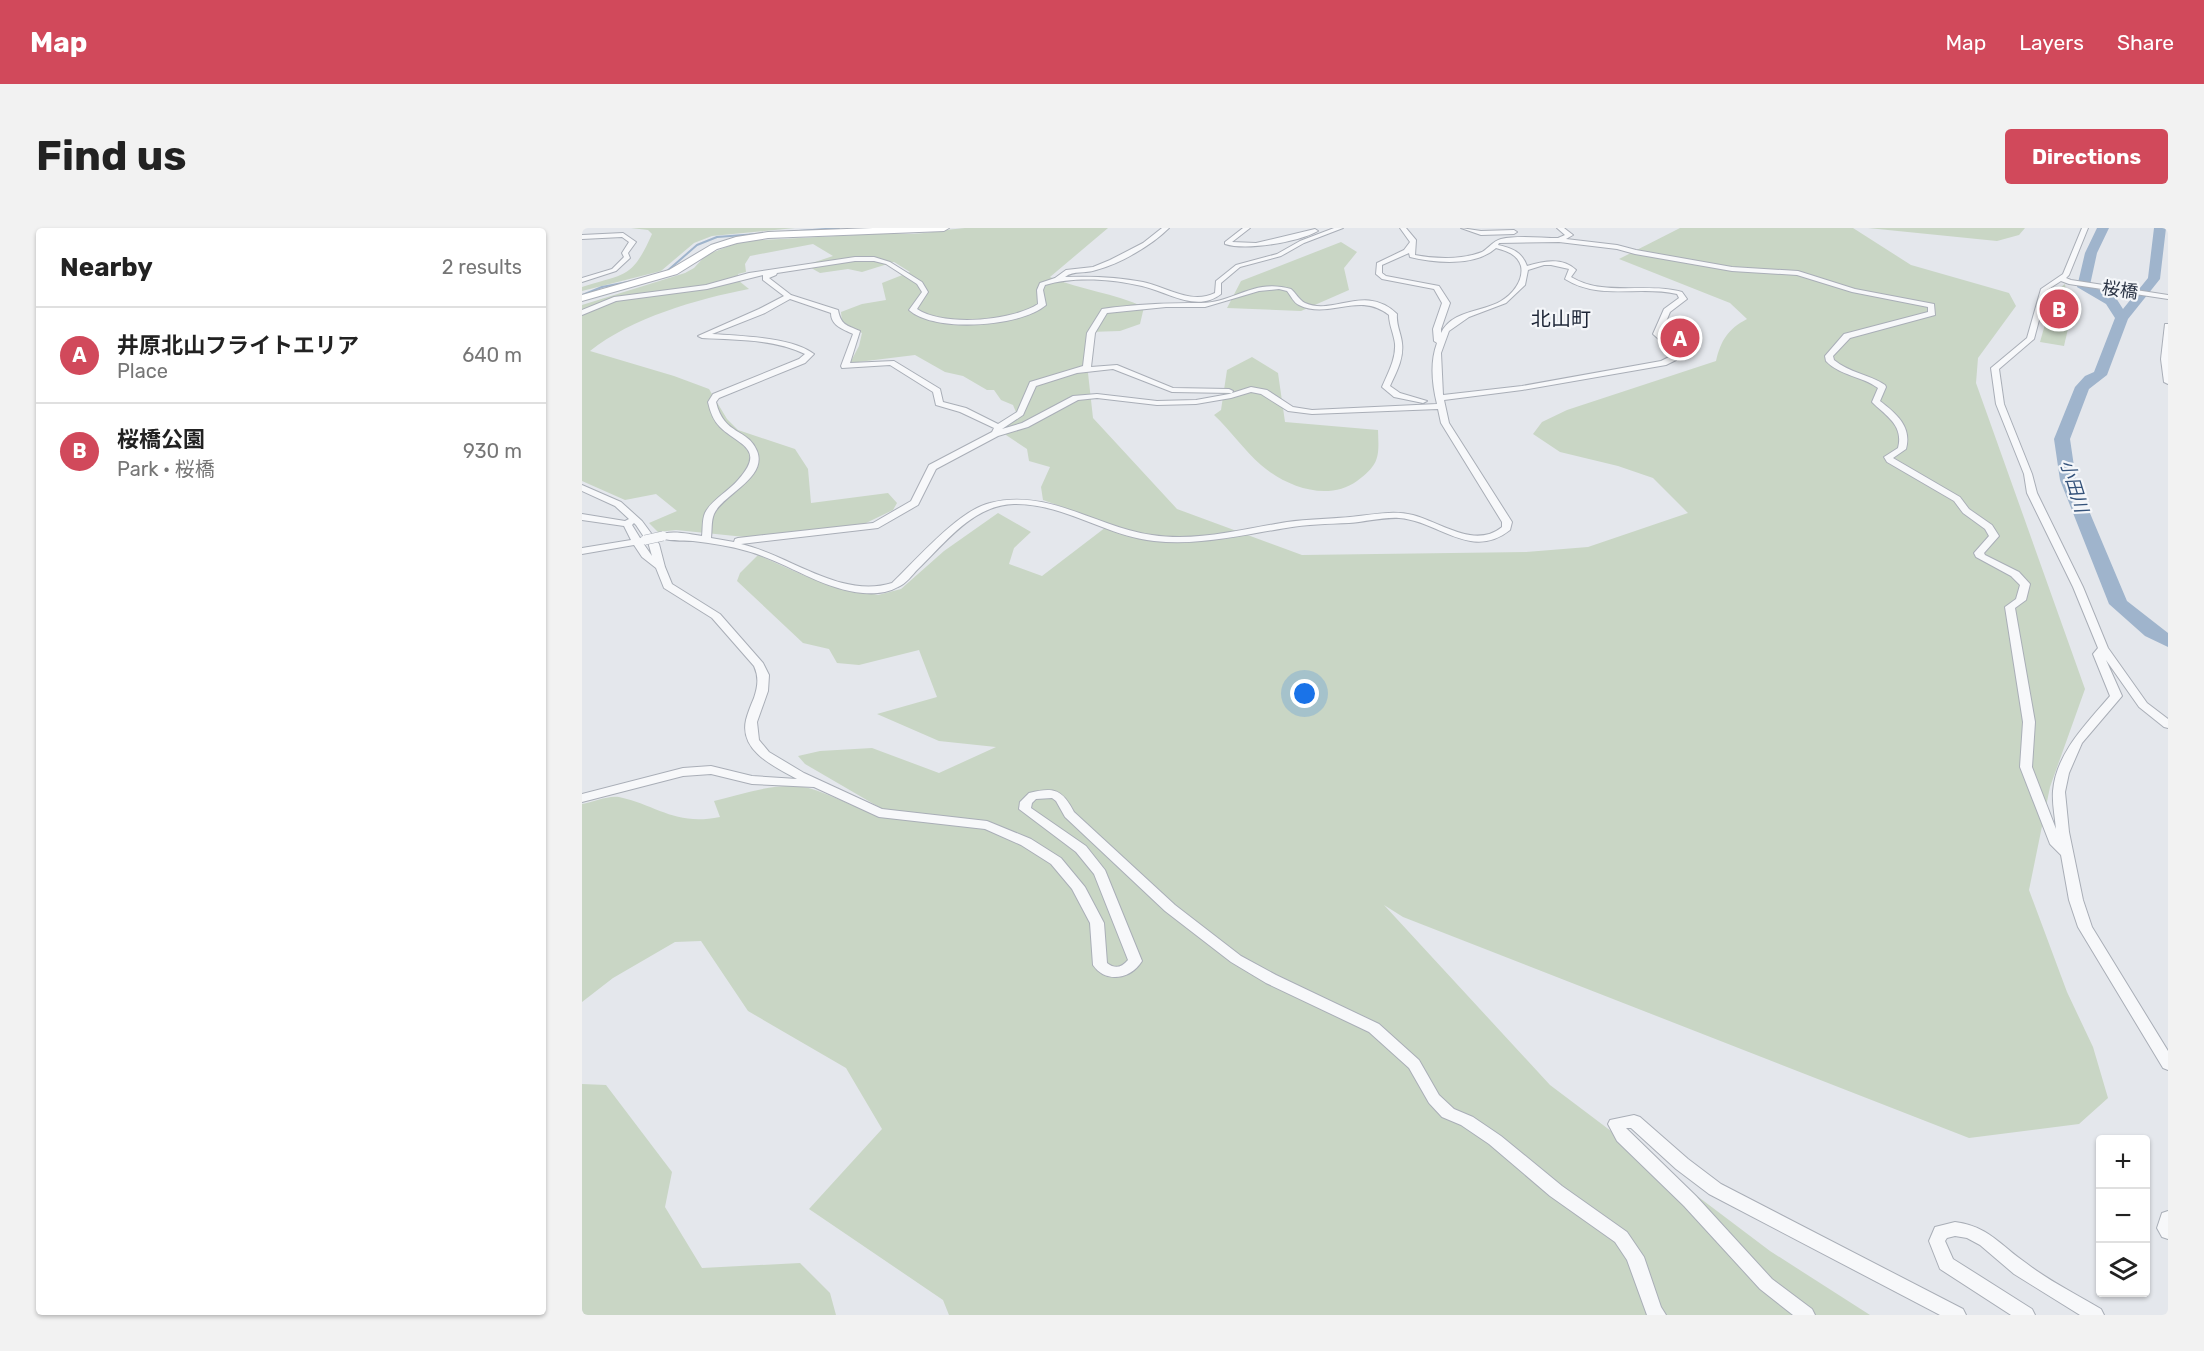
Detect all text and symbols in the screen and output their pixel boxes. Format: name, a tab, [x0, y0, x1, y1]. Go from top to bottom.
text: Map	[30, 26, 87, 59]
text: Map	[1945, 30, 1986, 55]
text: Layers	[2019, 30, 2084, 55]
text: Share	[2117, 30, 2174, 55]
button: Directions	[2005, 129, 2168, 184]
text: Find us	[36, 131, 187, 181]
text: Nearby	[60, 252, 153, 283]
text: 2 results	[442, 255, 522, 279]
street label: 桜橋	[2101, 277, 2139, 303]
pin: B	[2040, 286, 2078, 332]
district label: 北山町	[1531, 307, 1591, 331]
pin: A	[1660, 316, 1700, 360]
text: 井原北山フライトエリア	[117, 332, 359, 359]
text: A	[72, 343, 87, 367]
text: 640 m	[462, 343, 522, 367]
text: Place	[117, 359, 168, 383]
text: 桜橋公園	[117, 426, 205, 453]
text: B	[72, 439, 87, 463]
text: 930 m	[463, 439, 522, 463]
text: Park · 桜橋	[117, 457, 215, 481]
water label: 小田川	[2056, 457, 2093, 517]
your location	[1290, 679, 1319, 708]
map controls	[2096, 1135, 2150, 1297]
button: +	[2096, 1135, 2150, 1189]
button: −	[2096, 1189, 2150, 1243]
button: layers	[2096, 1243, 2150, 1297]

